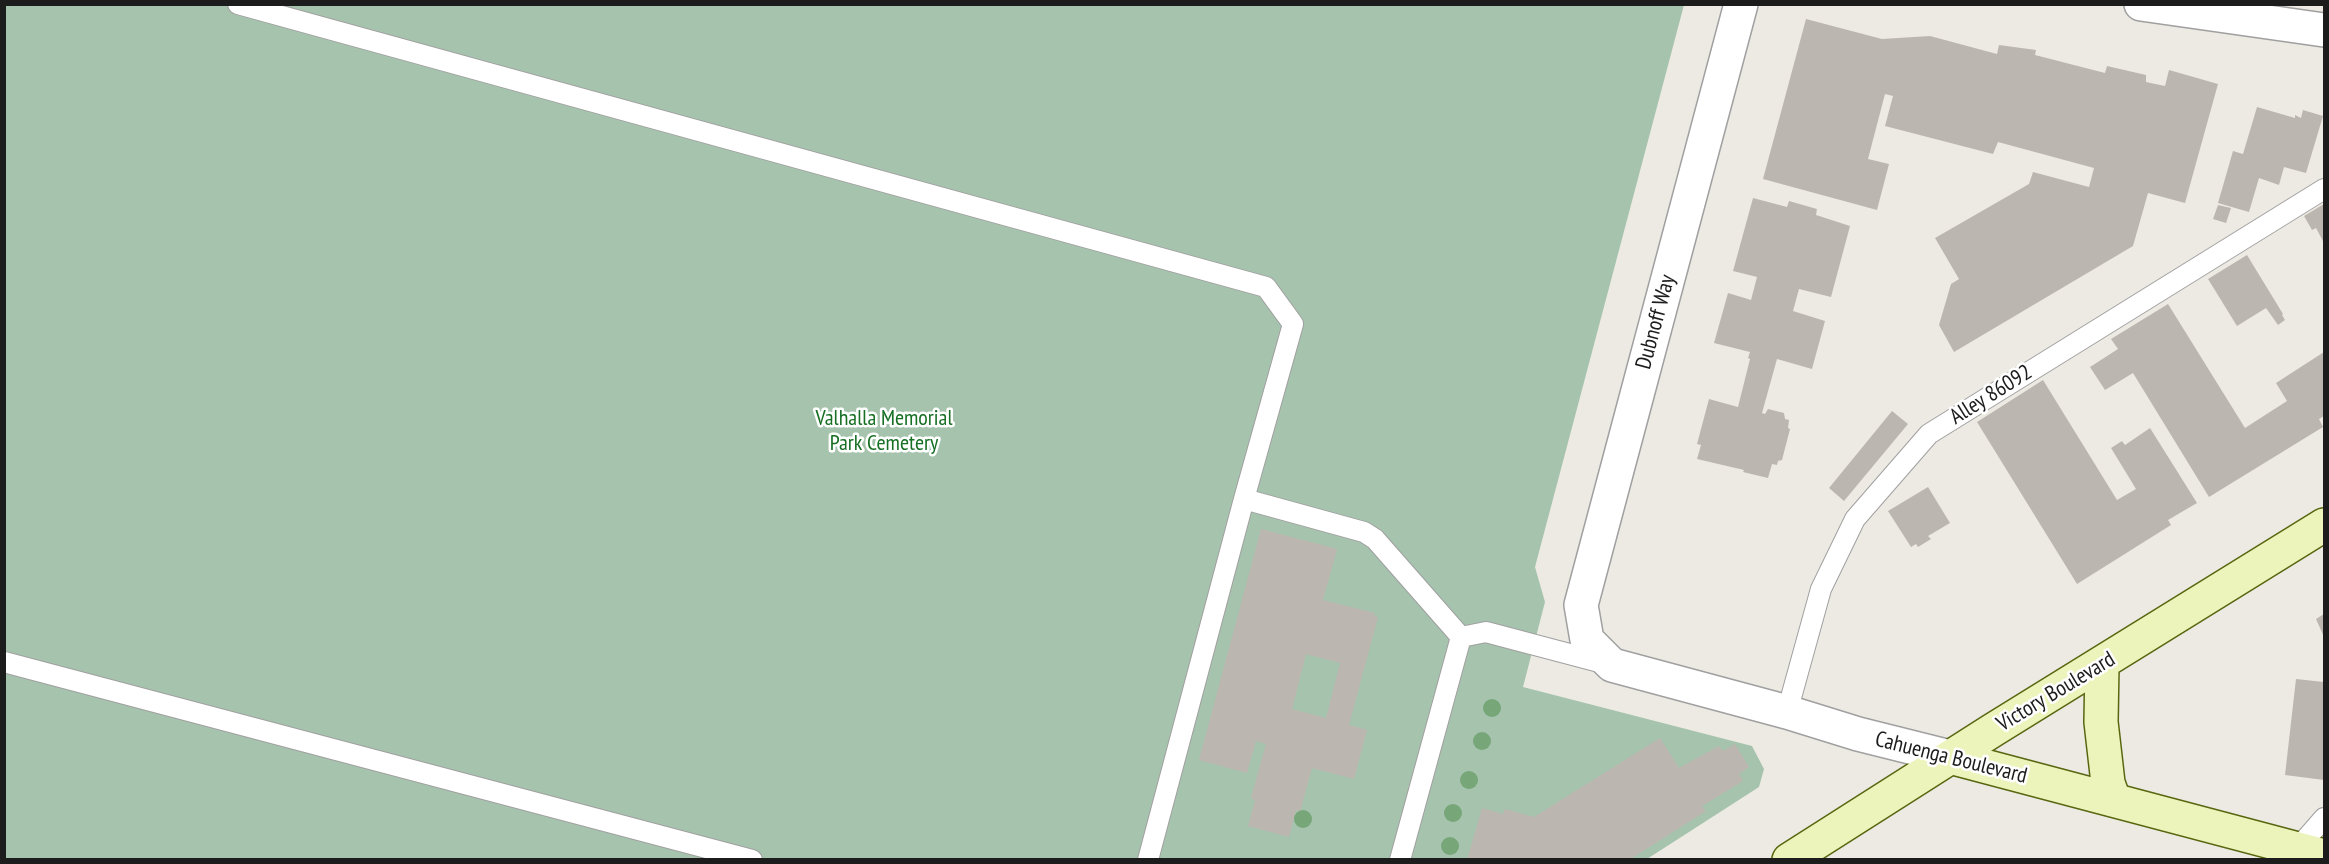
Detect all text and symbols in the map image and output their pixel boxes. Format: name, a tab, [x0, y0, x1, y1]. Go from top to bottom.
street label: Dubnoff Way	[1631, 272, 1681, 372]
street label: Alley 86092	[1945, 359, 2037, 431]
park label: Valhalla Memorial Park Cemetery	[815, 406, 953, 458]
street label: Victory Boulevard	[1992, 646, 2120, 738]
street label: Cahuenga Boulevard	[1872, 726, 2030, 790]

